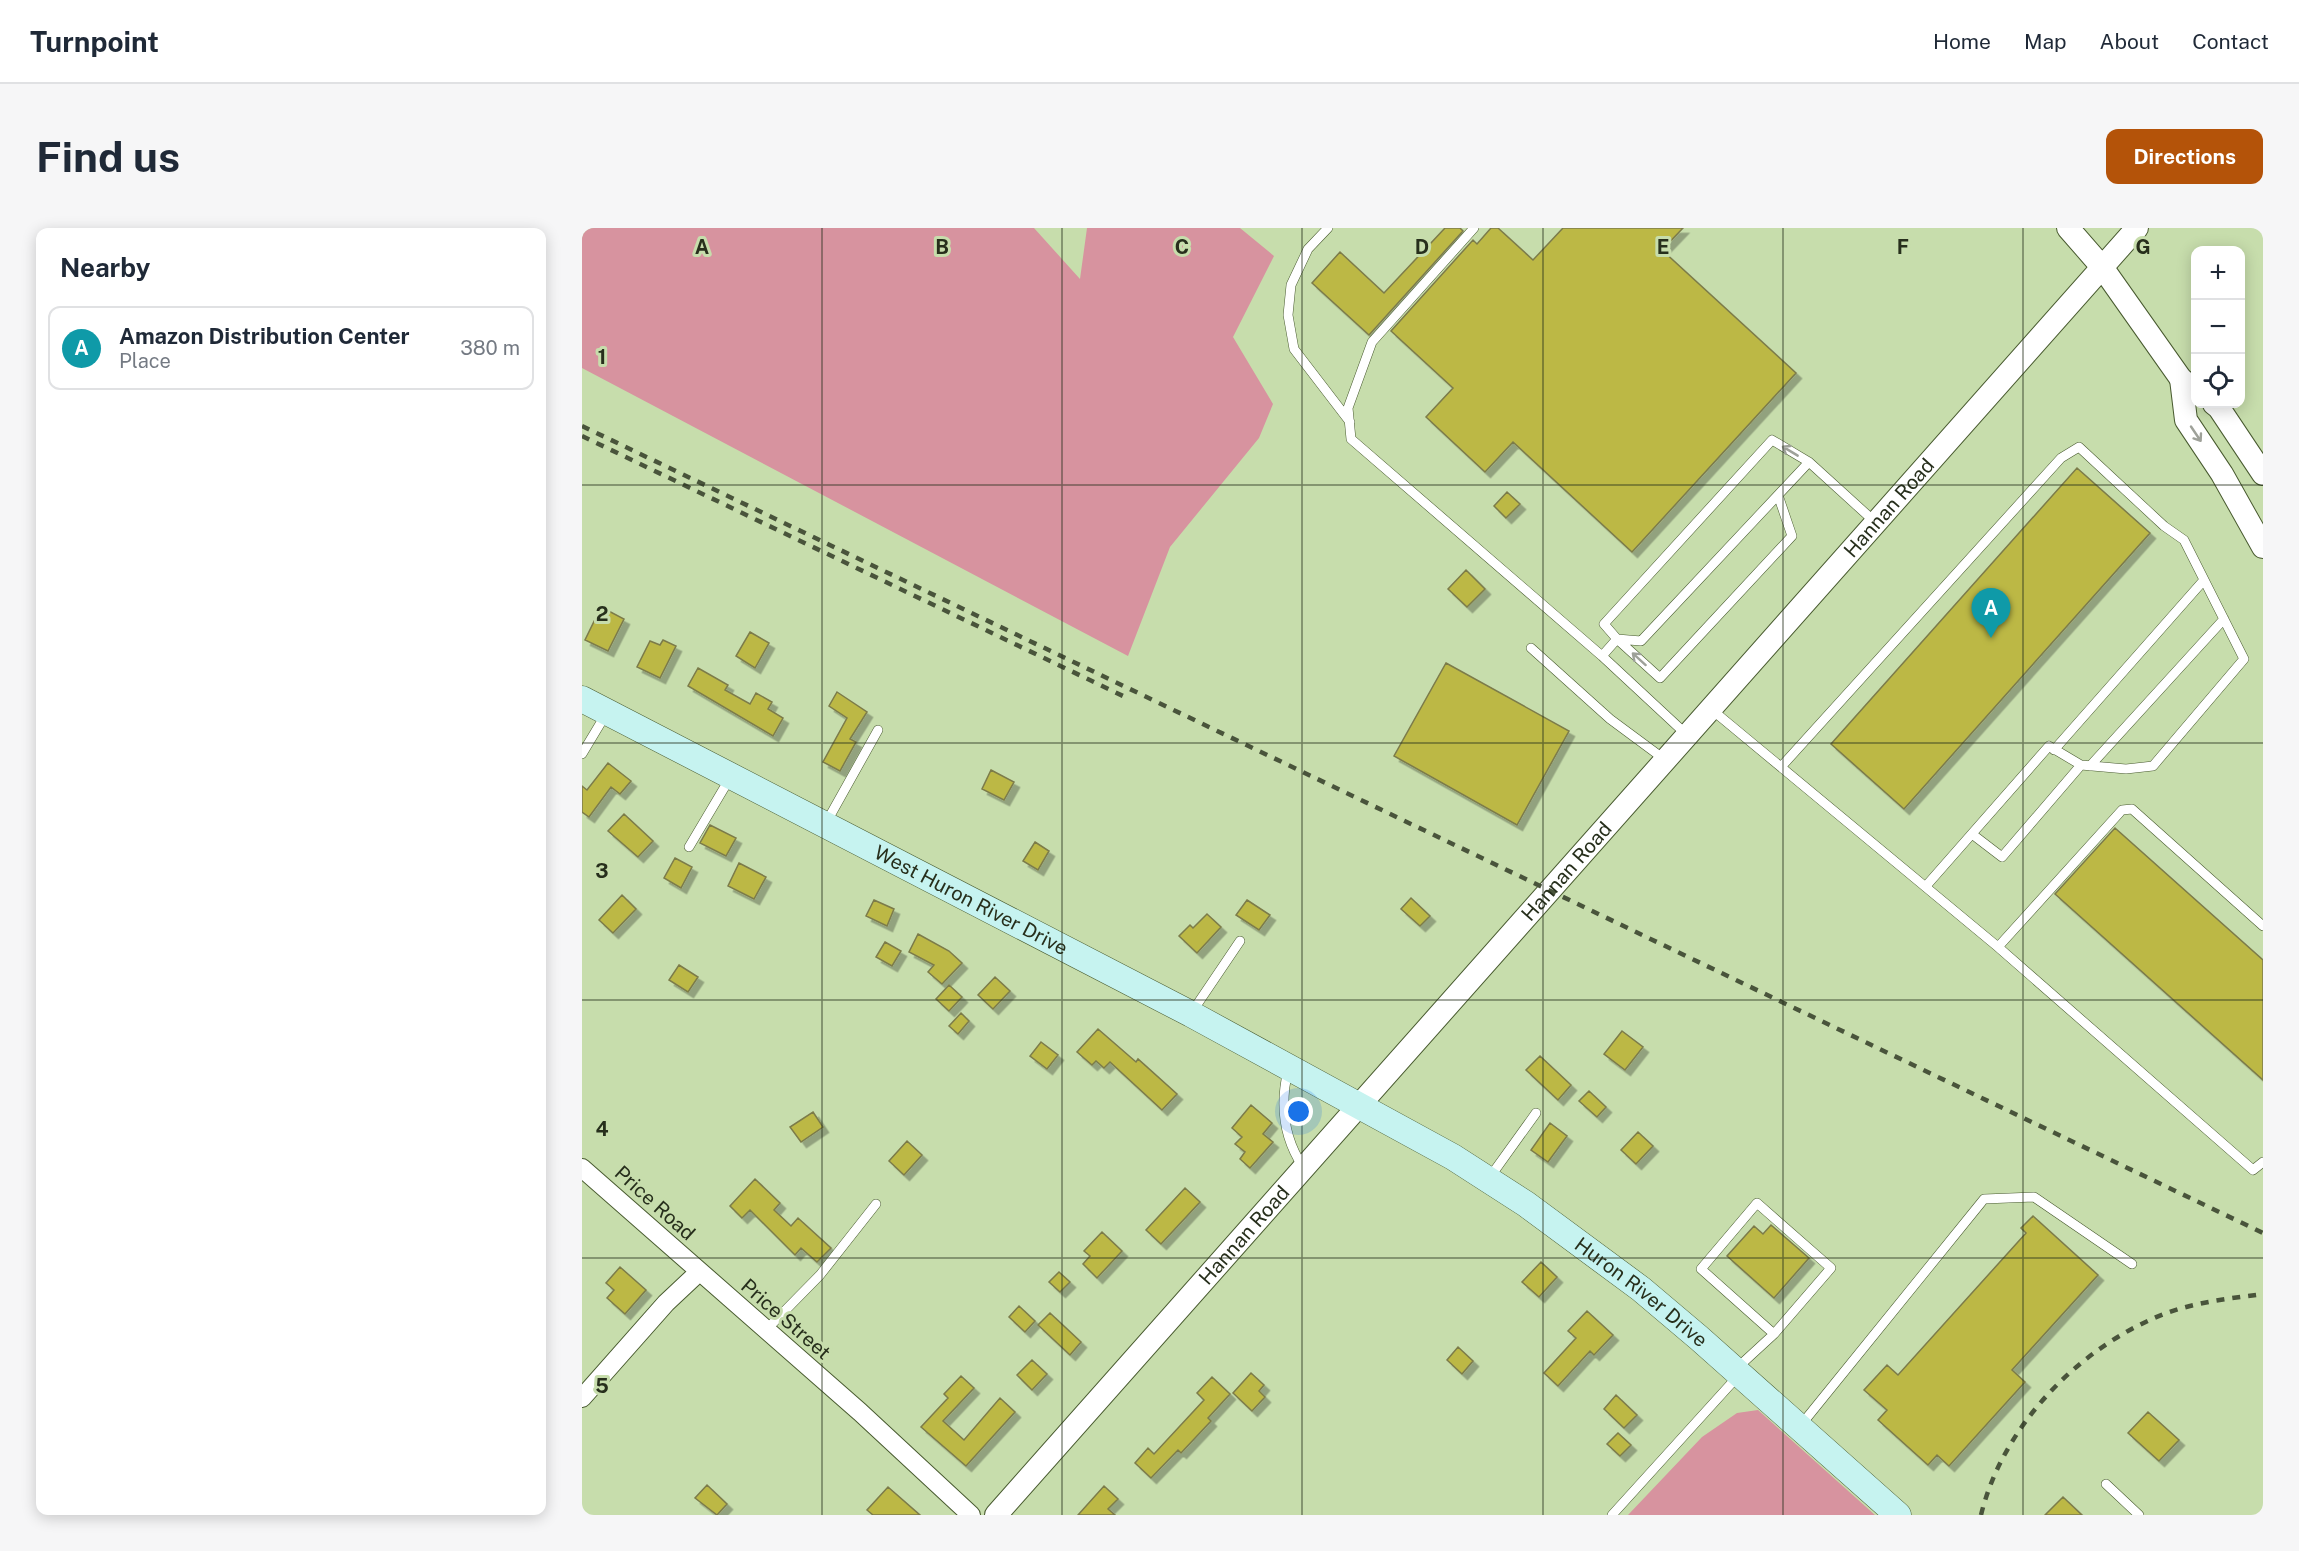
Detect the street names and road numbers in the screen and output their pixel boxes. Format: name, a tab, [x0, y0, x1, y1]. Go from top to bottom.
street label: Hannan Road	[1839, 453, 1939, 562]
street label: Hannan Road	[1516, 817, 1617, 926]
street label: West Huron River Drive	[870, 840, 1072, 960]
street label: Price Road	[610, 1161, 700, 1245]
street label: Hannan Road	[1194, 1181, 1294, 1290]
street label: Huron River Drive	[1570, 1232, 1713, 1352]
street label: Price Street	[736, 1274, 836, 1364]

